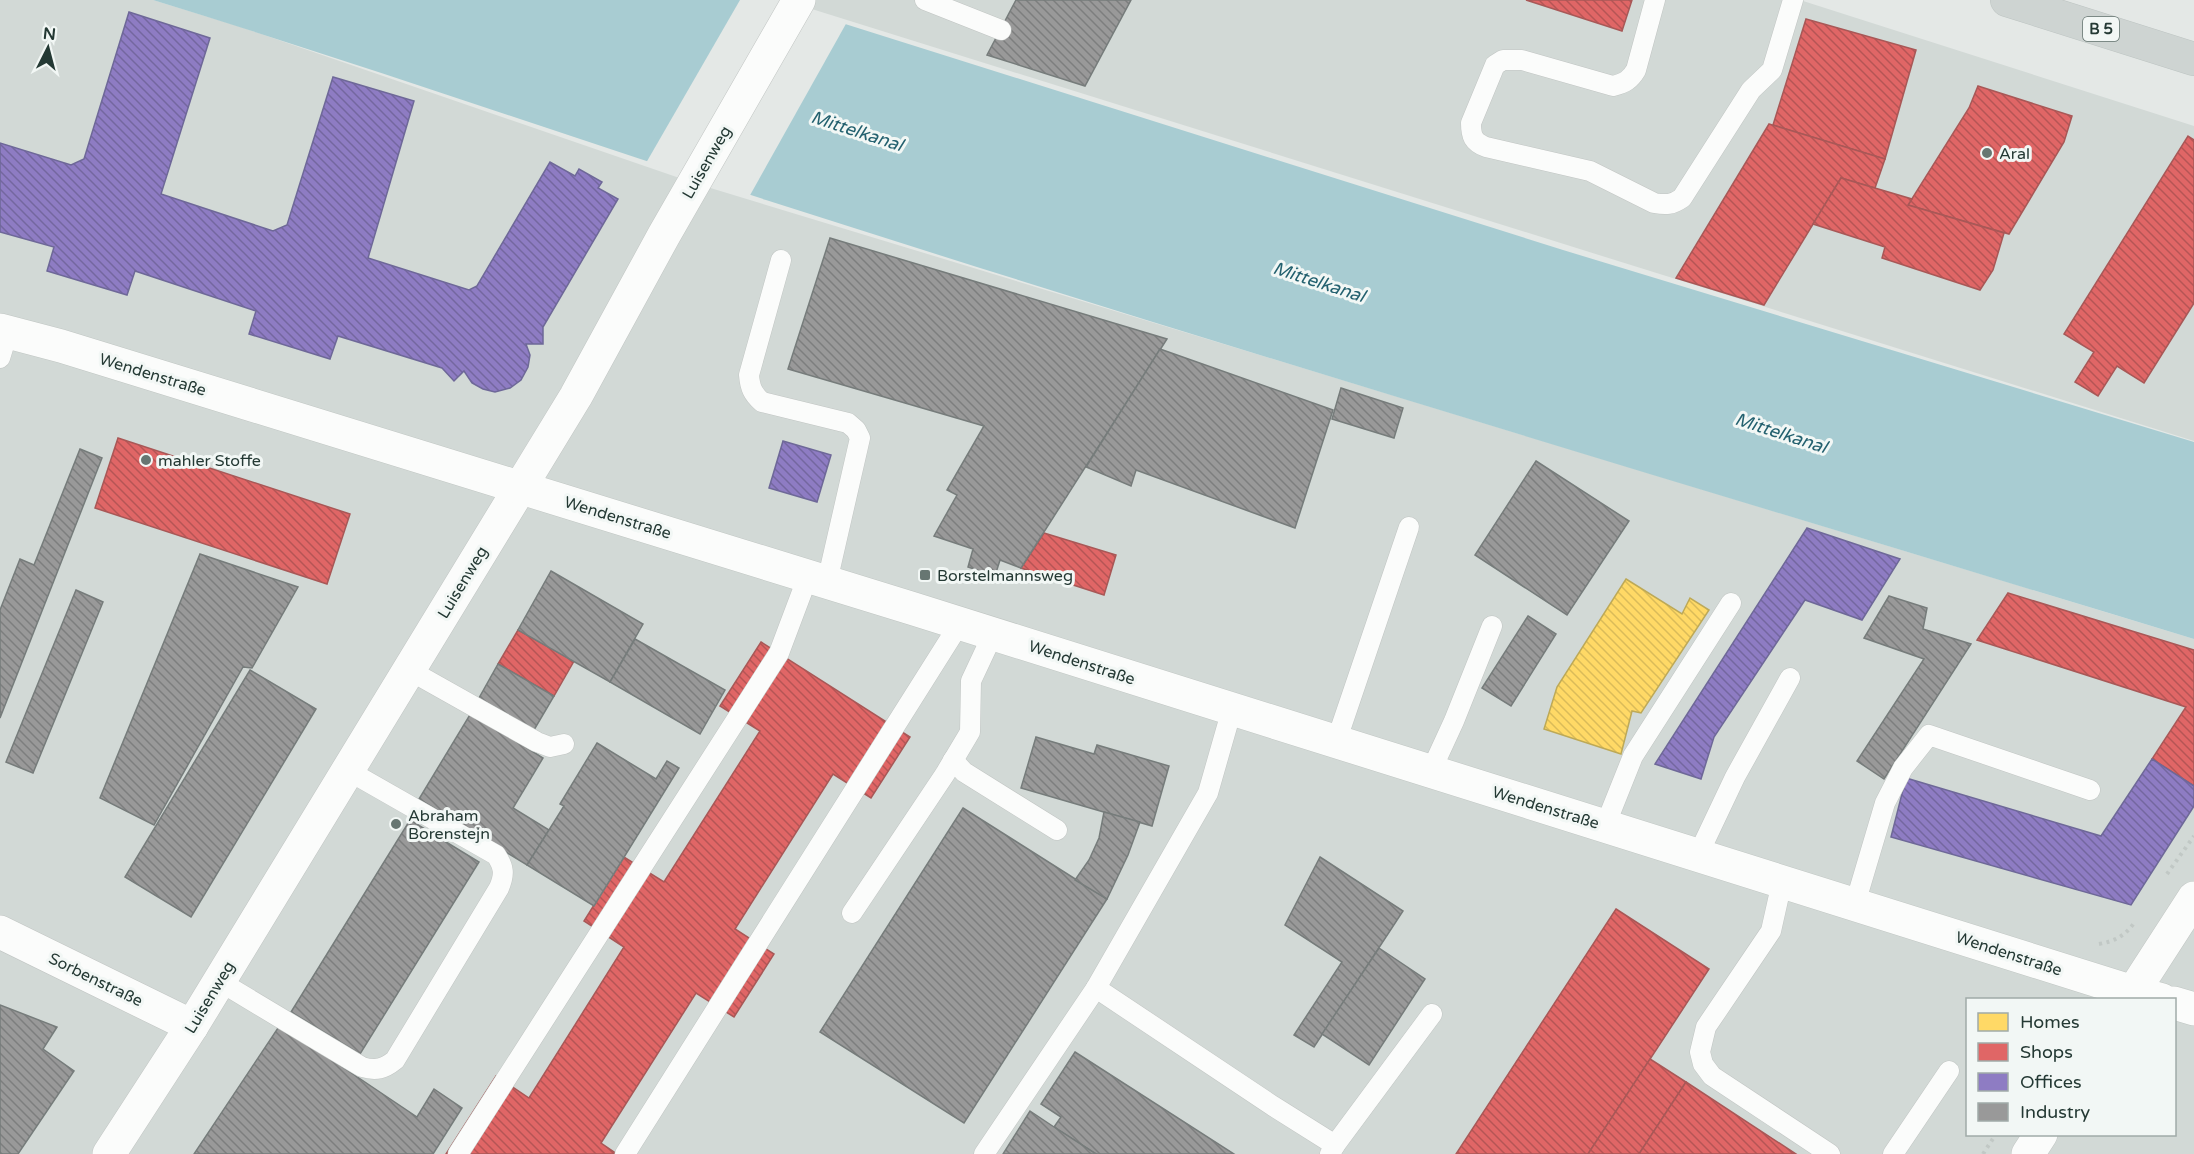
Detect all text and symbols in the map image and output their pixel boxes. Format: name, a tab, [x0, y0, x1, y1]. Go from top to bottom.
road number: B 5	[2083, 17, 2119, 41]
north arrow	[18, 18, 78, 78]
text: N	[42, 23, 57, 45]
water label: Mittelkanal	[808, 106, 908, 157]
street label: Luisenweg	[678, 122, 736, 203]
place label: Aral	[1999, 144, 2030, 164]
marker: Aral	[1980, 146, 1994, 160]
water label: Mittelkanal	[1270, 257, 1370, 308]
street label: Wendenstraße	[97, 349, 209, 401]
water label: Mittelkanal	[1732, 408, 1832, 459]
place label: mahler Stoffe	[158, 451, 261, 471]
marker: mahler Stoffe	[139, 453, 153, 467]
street label: Wendenstraße	[562, 492, 674, 544]
street label: Luisenweg	[433, 543, 492, 622]
place label: Borstelmannsweg	[937, 566, 1073, 586]
marker: Borstelmannsweg	[918, 568, 932, 582]
street label: Wendenstraße	[1026, 636, 1137, 690]
street label: Wendenstraße	[1490, 782, 1602, 834]
place label: Abraham Borenstejn	[408, 806, 490, 844]
marker: Abraham Borenstejn	[389, 817, 403, 831]
street label: Wendenstraße	[1953, 927, 2064, 981]
street label: Sorbenstraße	[45, 948, 146, 1011]
street label: Luisenweg	[180, 958, 239, 1037]
legend	[1966, 998, 2176, 1136]
text: Homes	[2020, 1011, 2080, 1033]
text: Shops	[2020, 1041, 2073, 1063]
text: Offices	[2020, 1071, 2082, 1093]
text: Industry	[2020, 1101, 2091, 1123]

